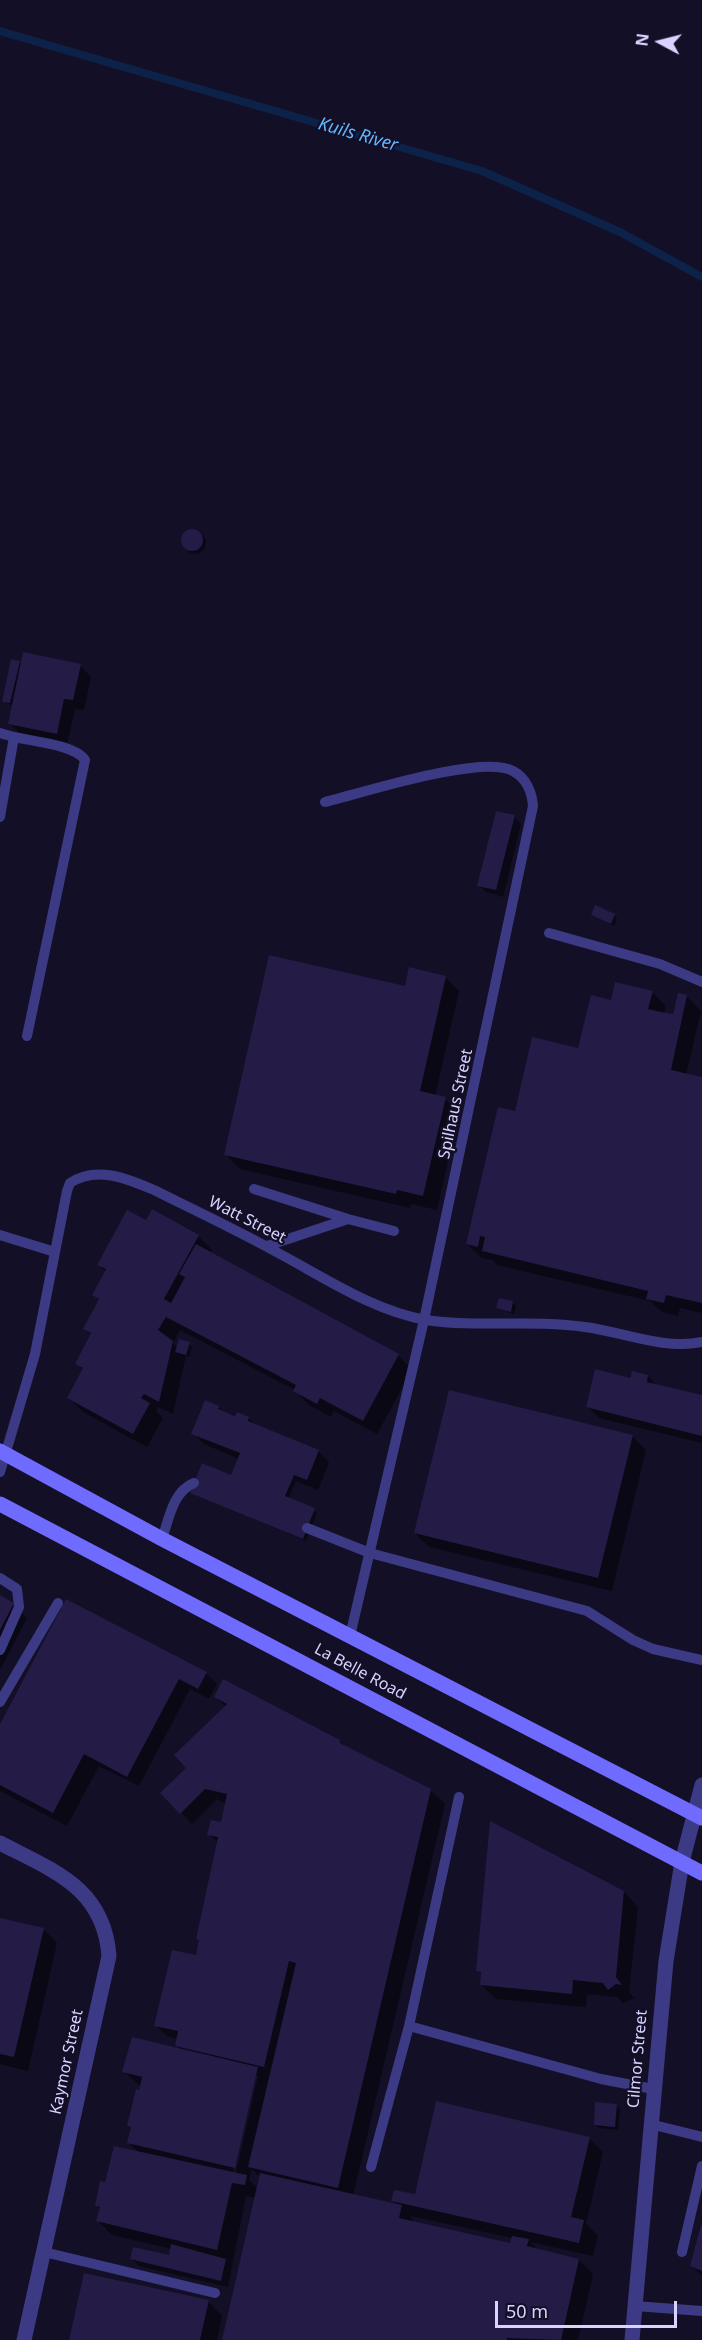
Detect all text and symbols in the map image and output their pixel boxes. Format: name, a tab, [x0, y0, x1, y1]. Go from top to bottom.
north arrow	[630, 12, 690, 72]
text: N	[630, 32, 654, 48]
water label: Kuils River	[316, 113, 400, 157]
street label: Spilhaus Street	[435, 1047, 477, 1161]
street label: Watt Street	[205, 1192, 289, 1248]
street label: La Belle Road	[311, 1640, 409, 1704]
street label: Kaymor Street	[46, 2008, 88, 2116]
street label: Cilmor Street	[624, 2009, 652, 2109]
scale bar	[498, 2289, 680, 2327]
text: 50 m	[506, 2299, 548, 2323]

